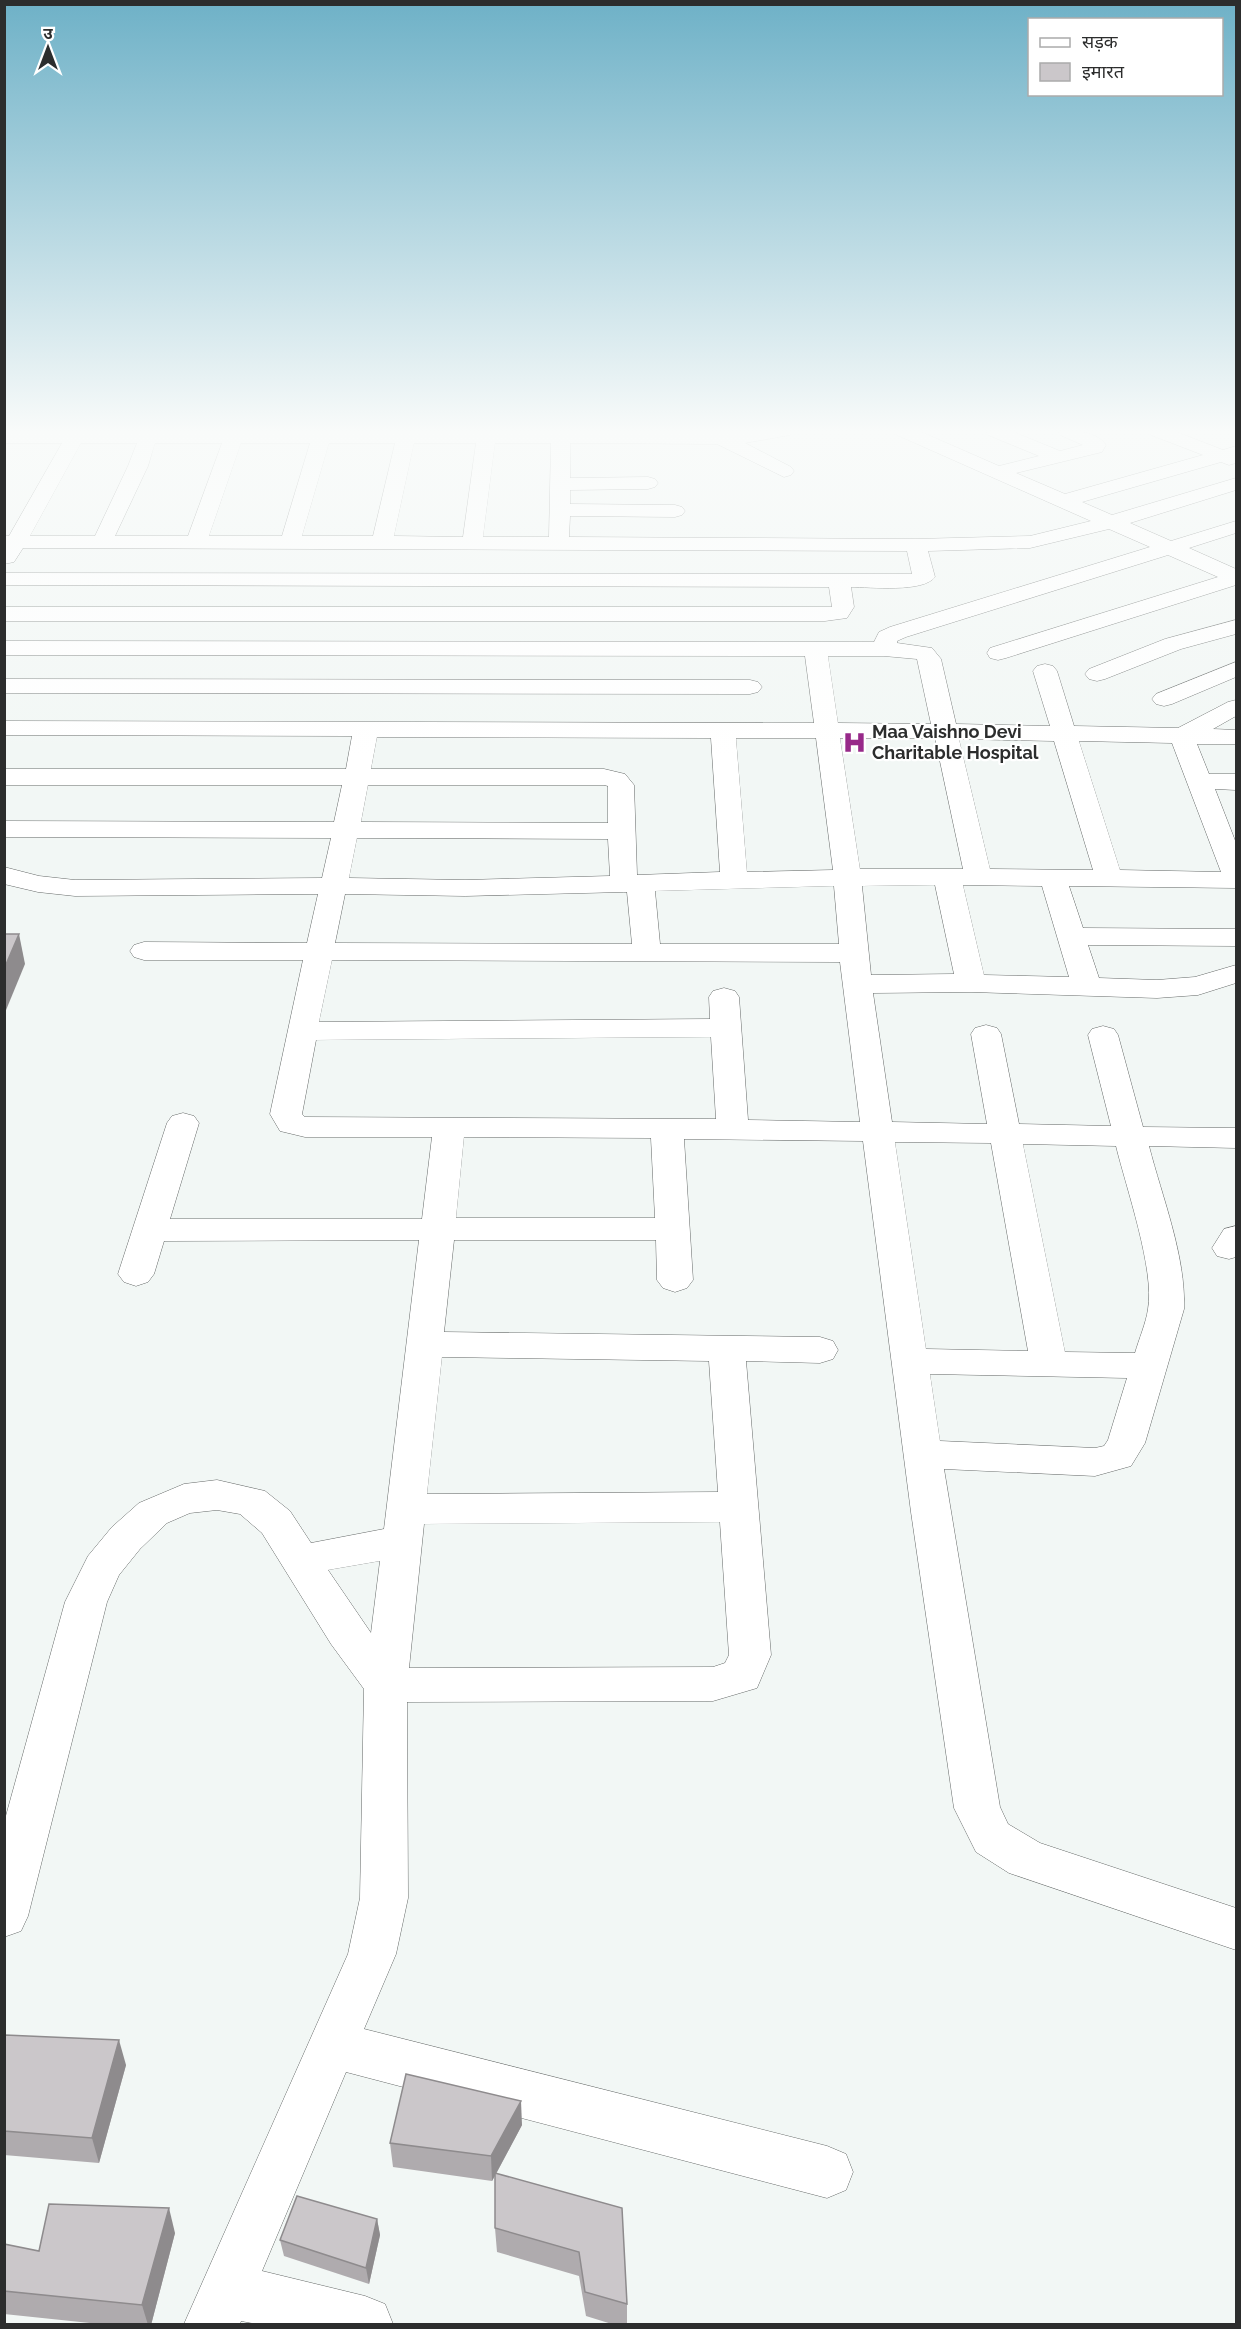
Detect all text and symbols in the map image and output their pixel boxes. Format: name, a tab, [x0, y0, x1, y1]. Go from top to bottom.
north arrow	[18, 18, 78, 78]
legend	[1028, 18, 1223, 96]
text: उ	[43, 24, 53, 43]
text: सड़क	[1082, 31, 1119, 52]
text: इमारत	[1082, 61, 1125, 82]
place label: Maa Vaishno Devi Charitable Hospital	[872, 721, 1039, 763]
hospital icon: Maa Vaishno Devi Charitable Hospital	[841, 729, 867, 755]

